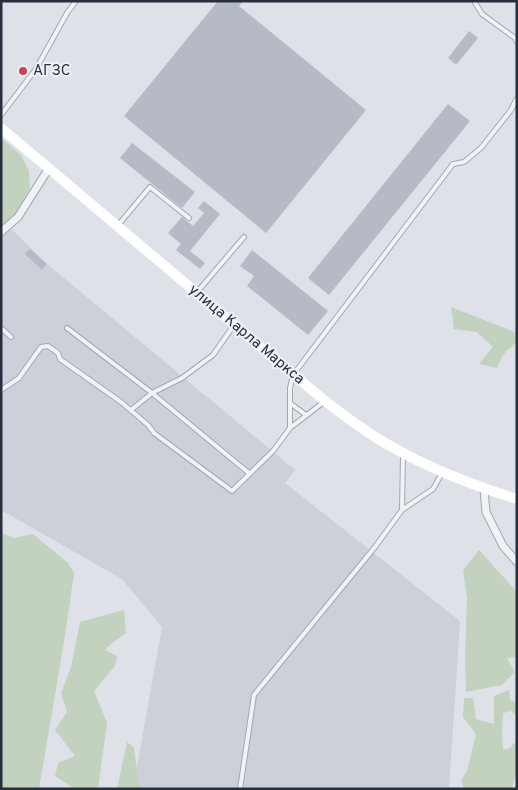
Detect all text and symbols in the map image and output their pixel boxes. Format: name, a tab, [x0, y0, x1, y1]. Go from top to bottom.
place label: АГЗС	[33, 62, 70, 81]
marker: АГЗС	[17, 65, 29, 77]
street label: улица Карла Маркса	[184, 281, 308, 389]

